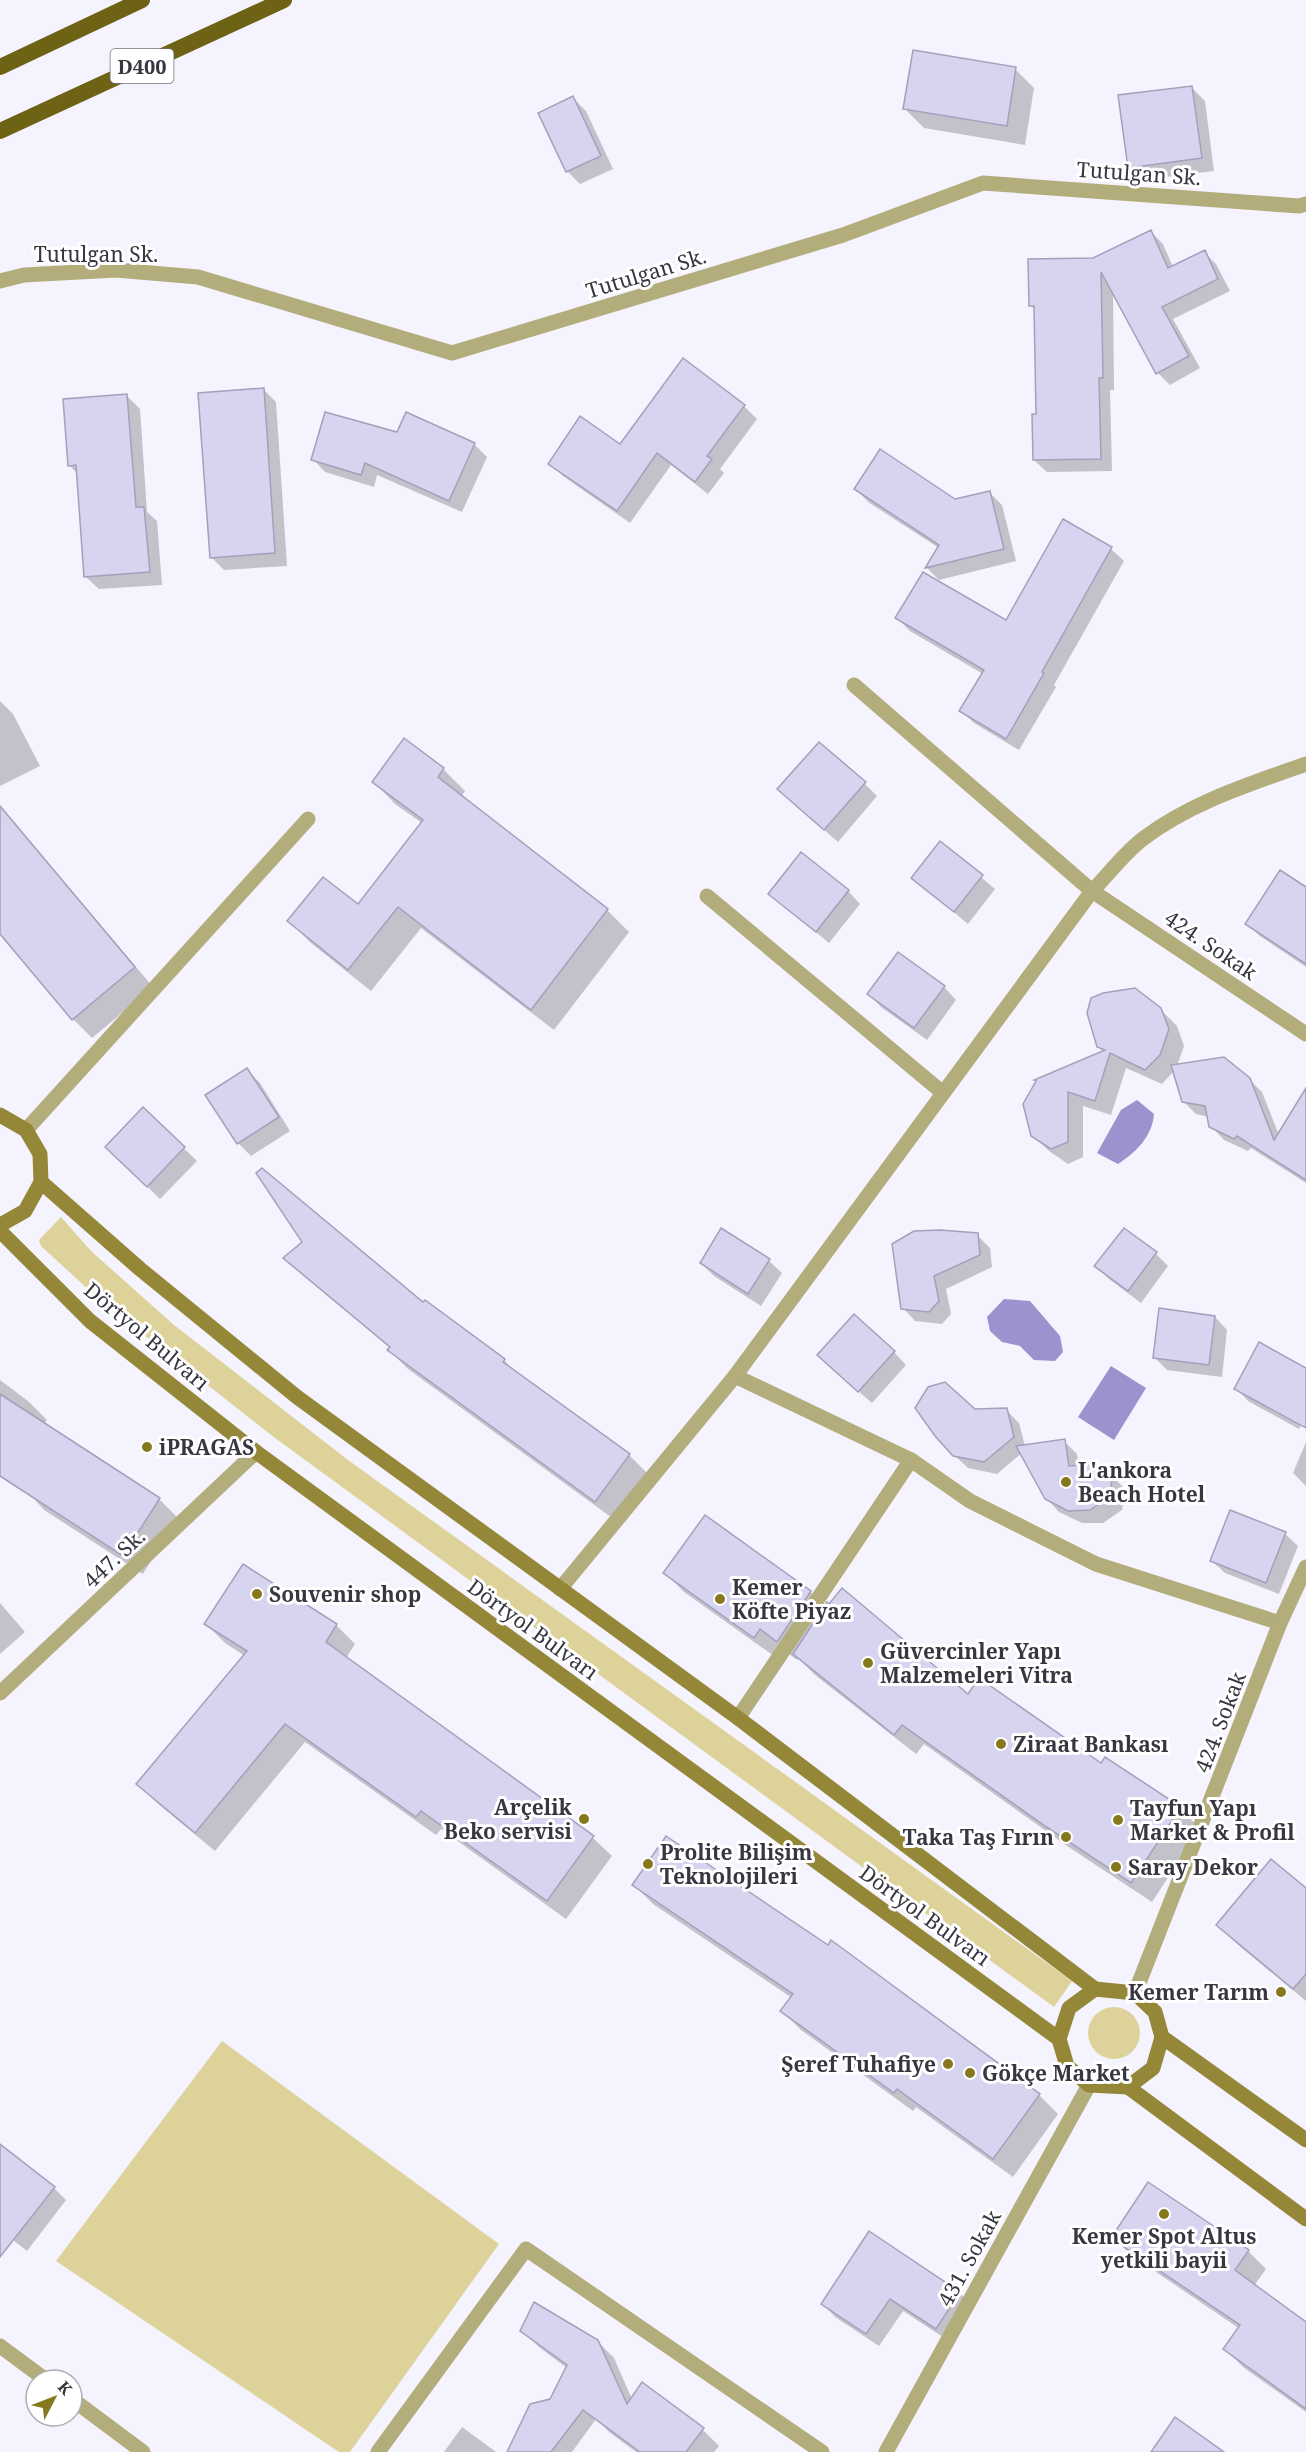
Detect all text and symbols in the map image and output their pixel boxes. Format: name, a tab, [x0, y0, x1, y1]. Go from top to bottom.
road number: D400	[110, 49, 174, 83]
street label: Tutulgan Sk.	[1076, 155, 1202, 191]
street label: Tutulgan Sk.	[34, 240, 158, 268]
street label: Tutulgan Sk.	[582, 241, 710, 305]
street label: 424. Sokak	[1159, 904, 1263, 987]
street label: Dörtyol Bulvarı	[79, 1276, 215, 1397]
place label: iPRAGAS	[159, 1433, 254, 1461]
marker: iPRAGAS	[140, 1440, 154, 1454]
place label: L'ankora Beach Hotel	[1078, 1456, 1206, 1508]
marker: L'ankora Beach Hotel	[1059, 1475, 1073, 1489]
street label: 447. Sk.	[77, 1522, 151, 1594]
street label: Dörtyol Bulvarı	[462, 1572, 604, 1686]
place label: Kemer Köfte Piyaz	[732, 1573, 851, 1625]
place label: Souvenir shop	[269, 1580, 421, 1608]
marker: Souvenir shop	[250, 1587, 264, 1601]
marker: Kemer Köfte Piyaz	[713, 1592, 727, 1606]
place label: Güvercinler Yapı Malzemeleri Vitra	[880, 1637, 1073, 1689]
marker: Güvercinler Yapı Malzemeleri Vitra	[861, 1656, 875, 1670]
street label: 424. Sokak	[1188, 1667, 1252, 1776]
place label: Ziraat Bankası	[1013, 1730, 1169, 1758]
marker: Ziraat Bankası	[994, 1737, 1008, 1751]
place label: Arçelik Beko servisi	[444, 1793, 573, 1845]
place label: Tayfun Yapı Market & Profil	[1130, 1794, 1295, 1846]
marker: Arçelik Beko servisi	[577, 1812, 591, 1826]
marker: Tayfun Yapı Market & Profil	[1111, 1813, 1125, 1827]
place label: Taka Taş Fırın	[903, 1823, 1054, 1851]
marker: Taka Taş Fırın	[1059, 1830, 1073, 1844]
place label: Prolite Bilişim Teknolojileri	[660, 1838, 813, 1890]
place label: Saray Dekor	[1128, 1853, 1258, 1881]
marker: Prolite Bilişim Teknolojileri	[641, 1857, 655, 1871]
street label: Dörtyol Bulvarı	[854, 1858, 996, 1972]
marker: Saray Dekor	[1109, 1860, 1123, 1874]
place label: Kemer Tarım	[1128, 1978, 1269, 2006]
marker: Kemer Tarım	[1274, 1985, 1288, 1999]
place label: Şeref Tuhafiye	[781, 2050, 936, 2078]
marker: Şeref Tuhafiye	[941, 2057, 955, 2071]
place label: Gökçe Market	[982, 2059, 1130, 2087]
marker: Gökçe Market	[963, 2066, 977, 2080]
street label: 431. Sokak	[931, 2204, 1007, 2311]
marker: Kemer Spot Altus yetkili bayii	[1157, 2207, 1171, 2221]
place label: Kemer Spot Altus yetkili bayii	[1072, 2222, 1256, 2274]
north arrow	[24, 2368, 84, 2428]
text: K	[53, 2376, 77, 2400]

